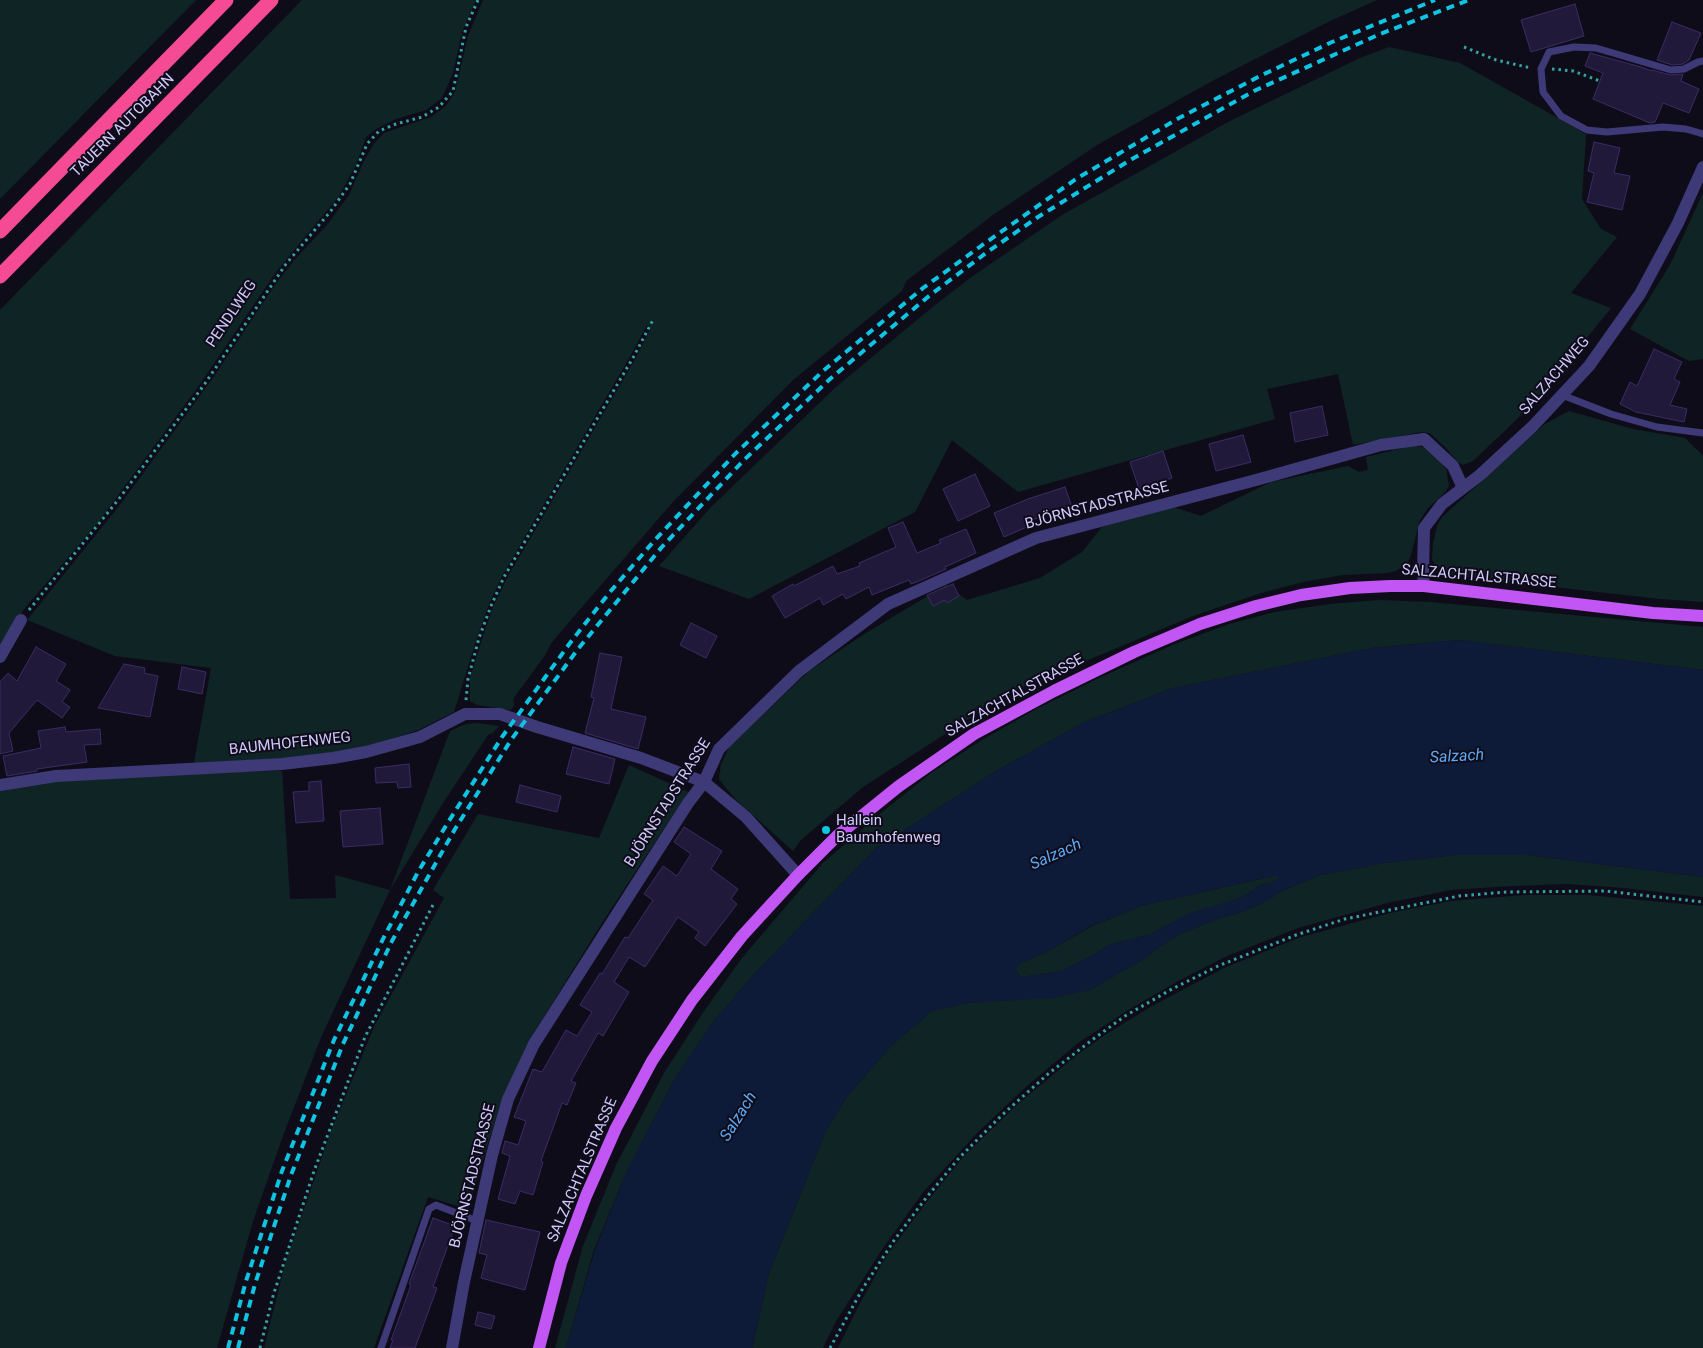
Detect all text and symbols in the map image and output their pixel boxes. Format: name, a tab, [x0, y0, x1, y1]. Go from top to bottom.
street label: TAUERN AUTOBAHN	[68, 71, 178, 181]
street label: PENDLWEG	[203, 277, 261, 351]
street label: SALZACHWEG	[1516, 333, 1594, 419]
street label: BJÖRNSTADSTRASSE	[1023, 478, 1171, 534]
street label: SALZACHTALSTRASSE	[1401, 561, 1557, 593]
street label: SALZACHTALSTRASSE	[943, 650, 1087, 742]
street label: BAUMHOFENWEG	[228, 729, 352, 759]
street label: BJÖRNSTADSTRASSE	[621, 735, 715, 871]
water label: Salzach	[1429, 746, 1485, 768]
place label: Hallein Baumhofenweg	[836, 812, 941, 847]
marker: Hallein Baumhofenweg	[820, 824, 832, 836]
water label: Salzach	[1027, 835, 1085, 875]
water label: Salzach	[716, 1089, 762, 1145]
street label: SALZACHTALSTRASSE	[544, 1095, 622, 1245]
street label: BJÖRNSTADSTRASSE	[446, 1102, 500, 1250]

